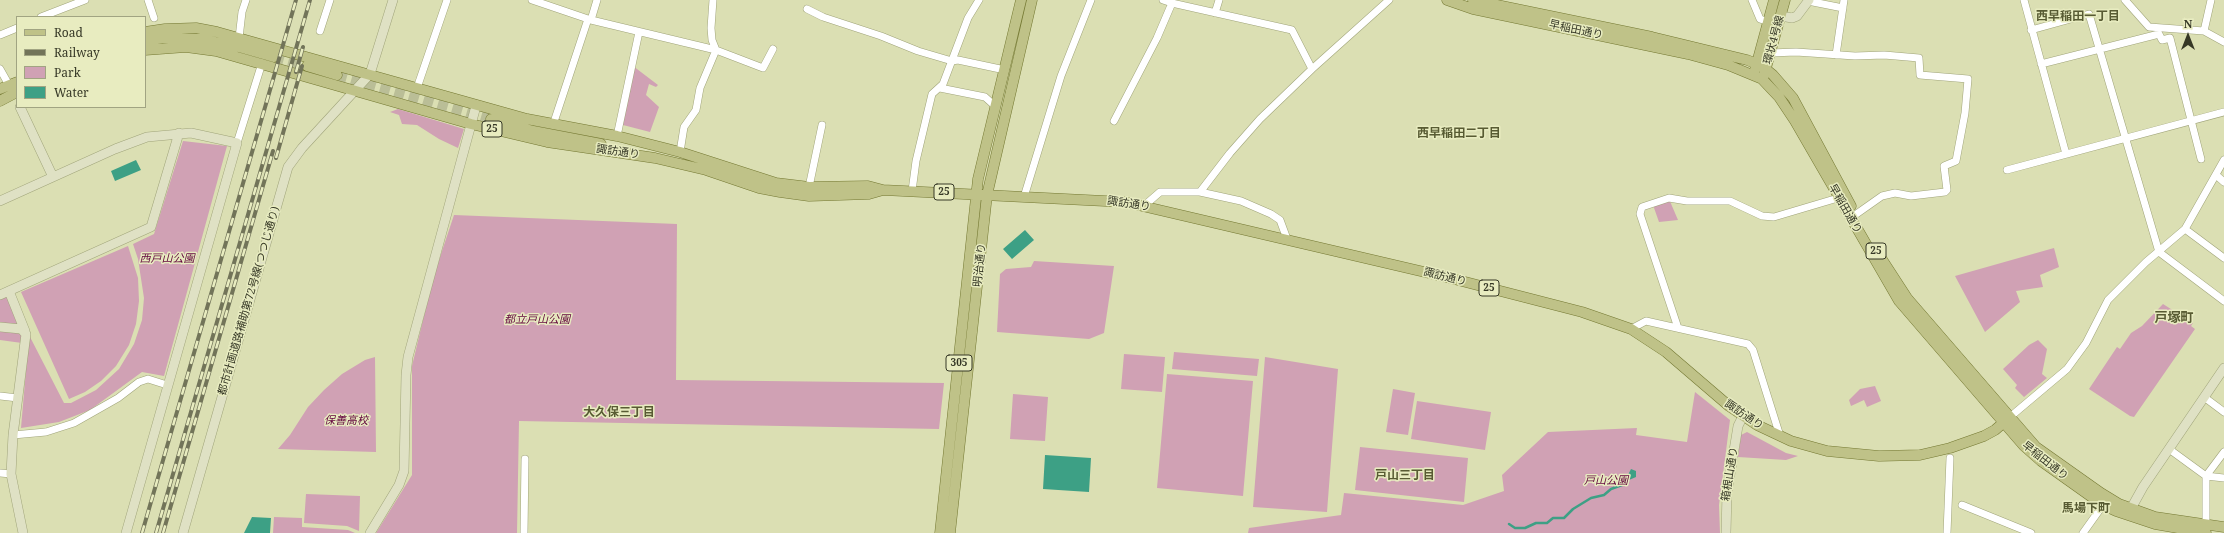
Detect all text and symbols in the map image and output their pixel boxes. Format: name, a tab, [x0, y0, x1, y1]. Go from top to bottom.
district label: 西早稲田一丁目	[2036, 10, 2120, 24]
street label: 環状4号線	[1761, 14, 1787, 66]
legend	[16, 16, 146, 108]
north arrow	[2168, 16, 2208, 56]
text: N	[2184, 16, 2192, 31]
street label: 早稲田通り	[1548, 18, 1604, 42]
text: Road	[54, 24, 83, 41]
text: Railway	[54, 44, 100, 61]
text: Park	[54, 64, 81, 81]
text: Water	[54, 84, 89, 101]
road number: 25	[482, 121, 502, 137]
district label: 西早稲田二丁目	[1417, 127, 1501, 141]
street label: 諏訪通り	[595, 142, 641, 162]
street label: 早稲田通り	[1826, 182, 1864, 236]
road number: 25	[934, 184, 954, 200]
street label: 諏訪通り	[1106, 194, 1152, 214]
street label: 都市計画道路補助第72号線(つつじ通り)	[216, 205, 282, 397]
street label: 明治通り	[971, 242, 989, 288]
road number: 25	[1866, 243, 1886, 259]
park label: 西戸山公園	[140, 252, 194, 266]
street label: 諏訪通り	[1422, 265, 1468, 289]
road number: 25	[1479, 280, 1499, 296]
district label: 戸塚町	[2155, 310, 2193, 326]
park label: 都立戸山公園	[504, 313, 570, 327]
road number: 305	[946, 355, 972, 371]
street label: 諏訪通り	[1722, 397, 1766, 433]
district label: 大久保三丁目	[583, 406, 655, 420]
park label: 保善高校	[324, 414, 368, 428]
street label: 早稲田通り	[2019, 439, 2071, 483]
street label: 箱根山通り	[1719, 446, 1741, 502]
district label: 戸山三丁目	[1375, 469, 1435, 483]
park label: 戸山公園	[1584, 474, 1628, 488]
district label: 馬場下町	[2062, 502, 2110, 516]

